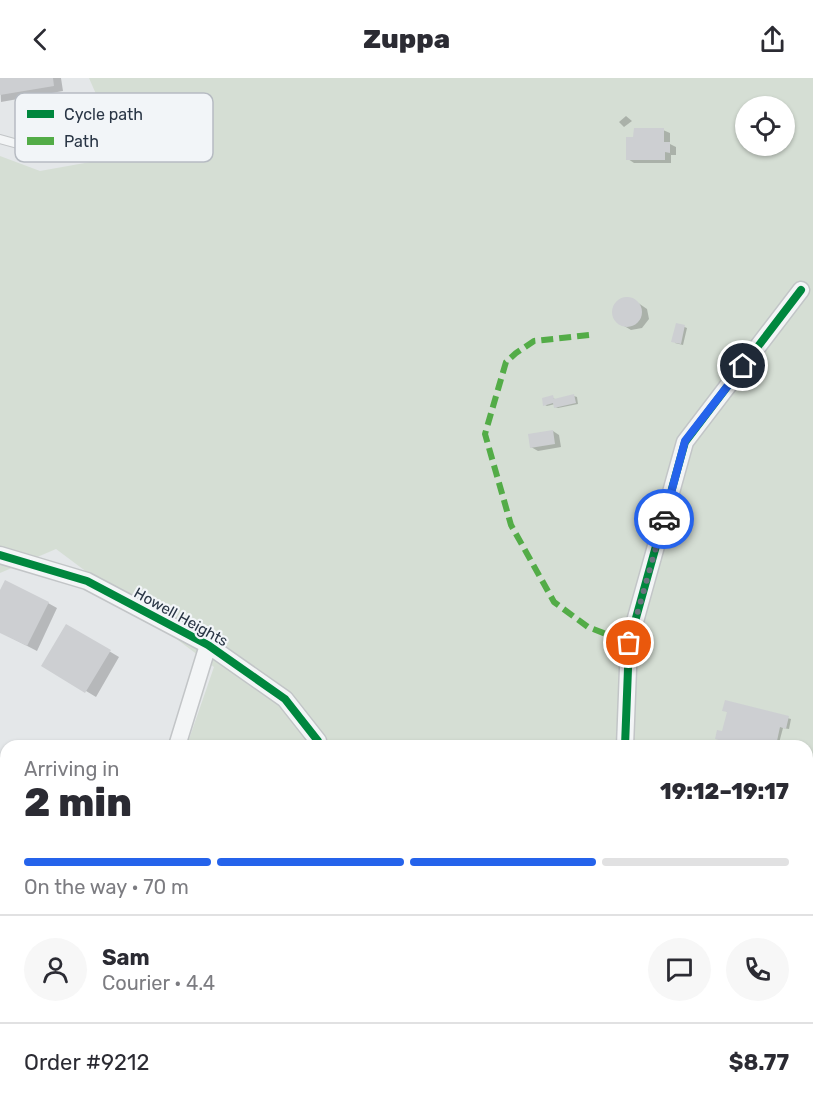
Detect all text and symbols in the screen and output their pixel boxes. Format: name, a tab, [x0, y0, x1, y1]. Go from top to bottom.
icon: back	[24, 23, 57, 56]
text: Zuppa	[363, 23, 450, 55]
icon: share	[756, 23, 789, 56]
legend	[15, 93, 213, 162]
map controls	[735, 96, 795, 156]
button: locate	[735, 96, 795, 156]
text: Cycle path	[64, 105, 143, 124]
text: Path	[64, 132, 99, 151]
pin	[717, 340, 768, 391]
icon: home	[726, 349, 759, 382]
courier	[634, 489, 694, 549]
icon: car	[648, 503, 681, 536]
street label: Howell Heights	[131, 584, 231, 650]
pin	[603, 617, 654, 668]
icon: bag	[612, 626, 645, 659]
text: Arriving in	[24, 757, 119, 781]
text: 19:12–19:17	[660, 778, 789, 805]
text: 2 min	[24, 780, 132, 826]
text: On the way · 70 m	[24, 875, 189, 899]
button: person	[24, 938, 87, 1001]
button: chat	[648, 938, 711, 1001]
button: phone	[726, 938, 789, 1001]
text: Sam	[102, 944, 150, 971]
text: Courier · 4.4	[102, 971, 215, 995]
text: Order #9212	[24, 1049, 149, 1076]
text: $8.77	[729, 1049, 789, 1076]

